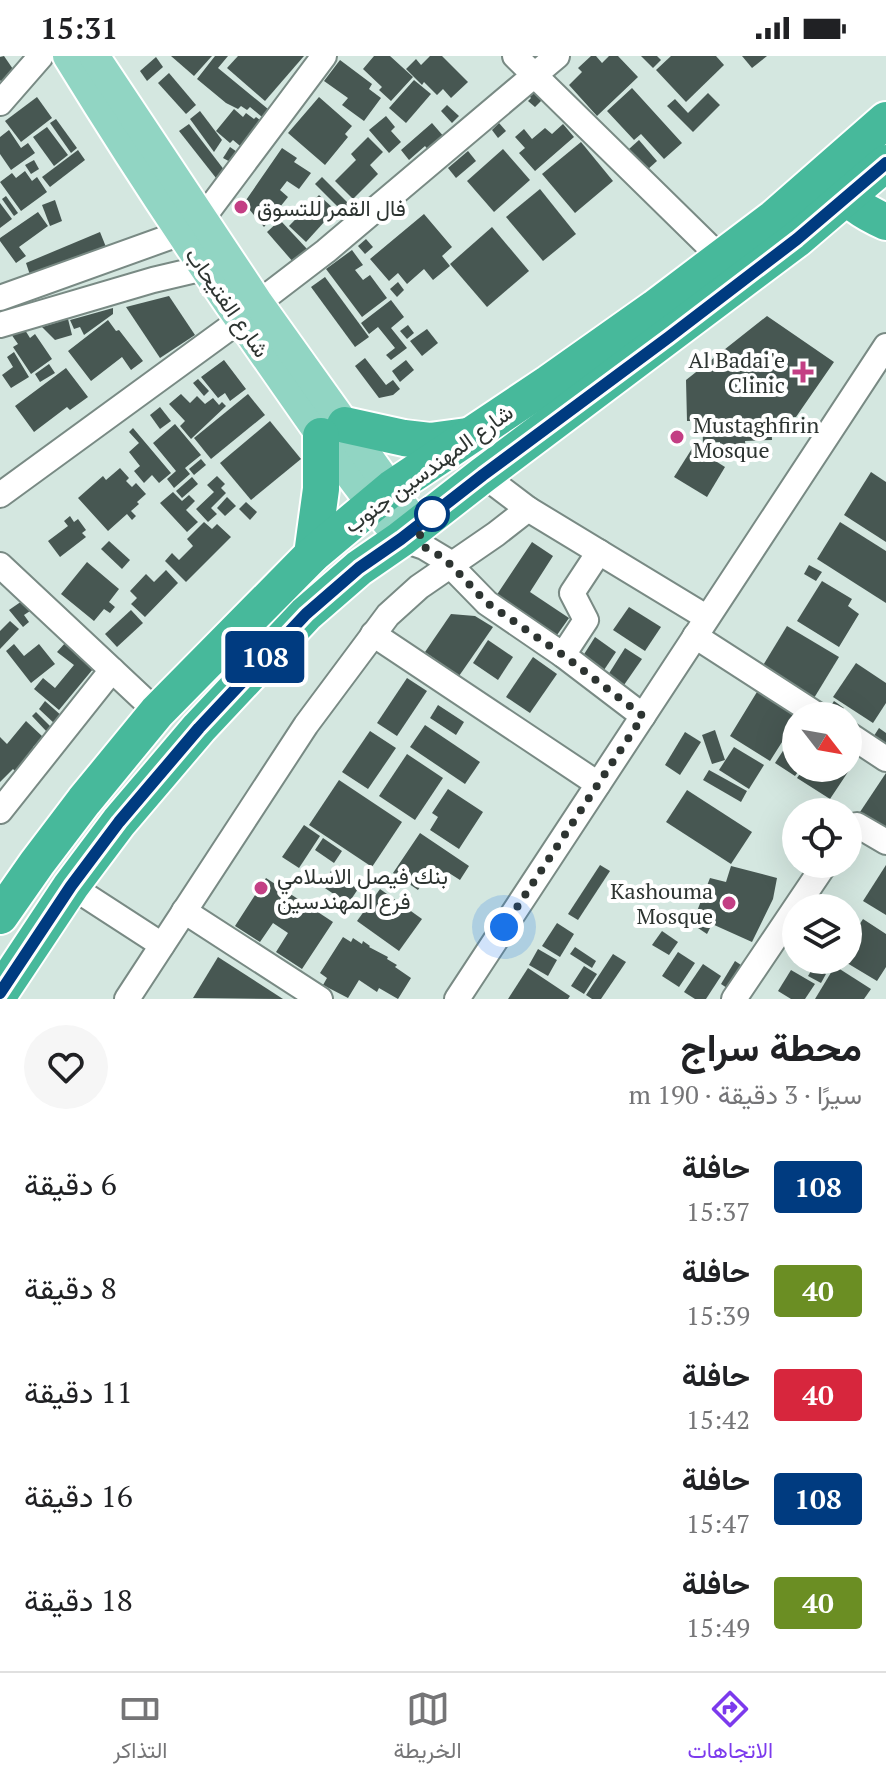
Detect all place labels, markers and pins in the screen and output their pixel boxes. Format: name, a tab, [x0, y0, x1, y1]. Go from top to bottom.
place label: فال القمر للتسوق	[257, 193, 406, 222]
marker: فال القمر للتسوق	[232, 198, 250, 216]
place label: Al Badai'e Clinic	[688, 345, 785, 399]
marker: Al Badai'e Clinic	[792, 361, 814, 383]
place label: Mustaghfirin Mosque	[693, 410, 819, 464]
marker: Mustaghfirin Mosque	[668, 428, 686, 446]
unlabelled marker	[415, 497, 449, 531]
place label: بنك فيصل الاسلامي فرع المهندسين	[277, 861, 448, 916]
place label: Kashouma Mosque	[610, 876, 713, 930]
marker: بنك فيصل الاسلامي فرع المهندسين	[252, 879, 270, 897]
marker: Kashouma Mosque	[720, 894, 738, 912]

